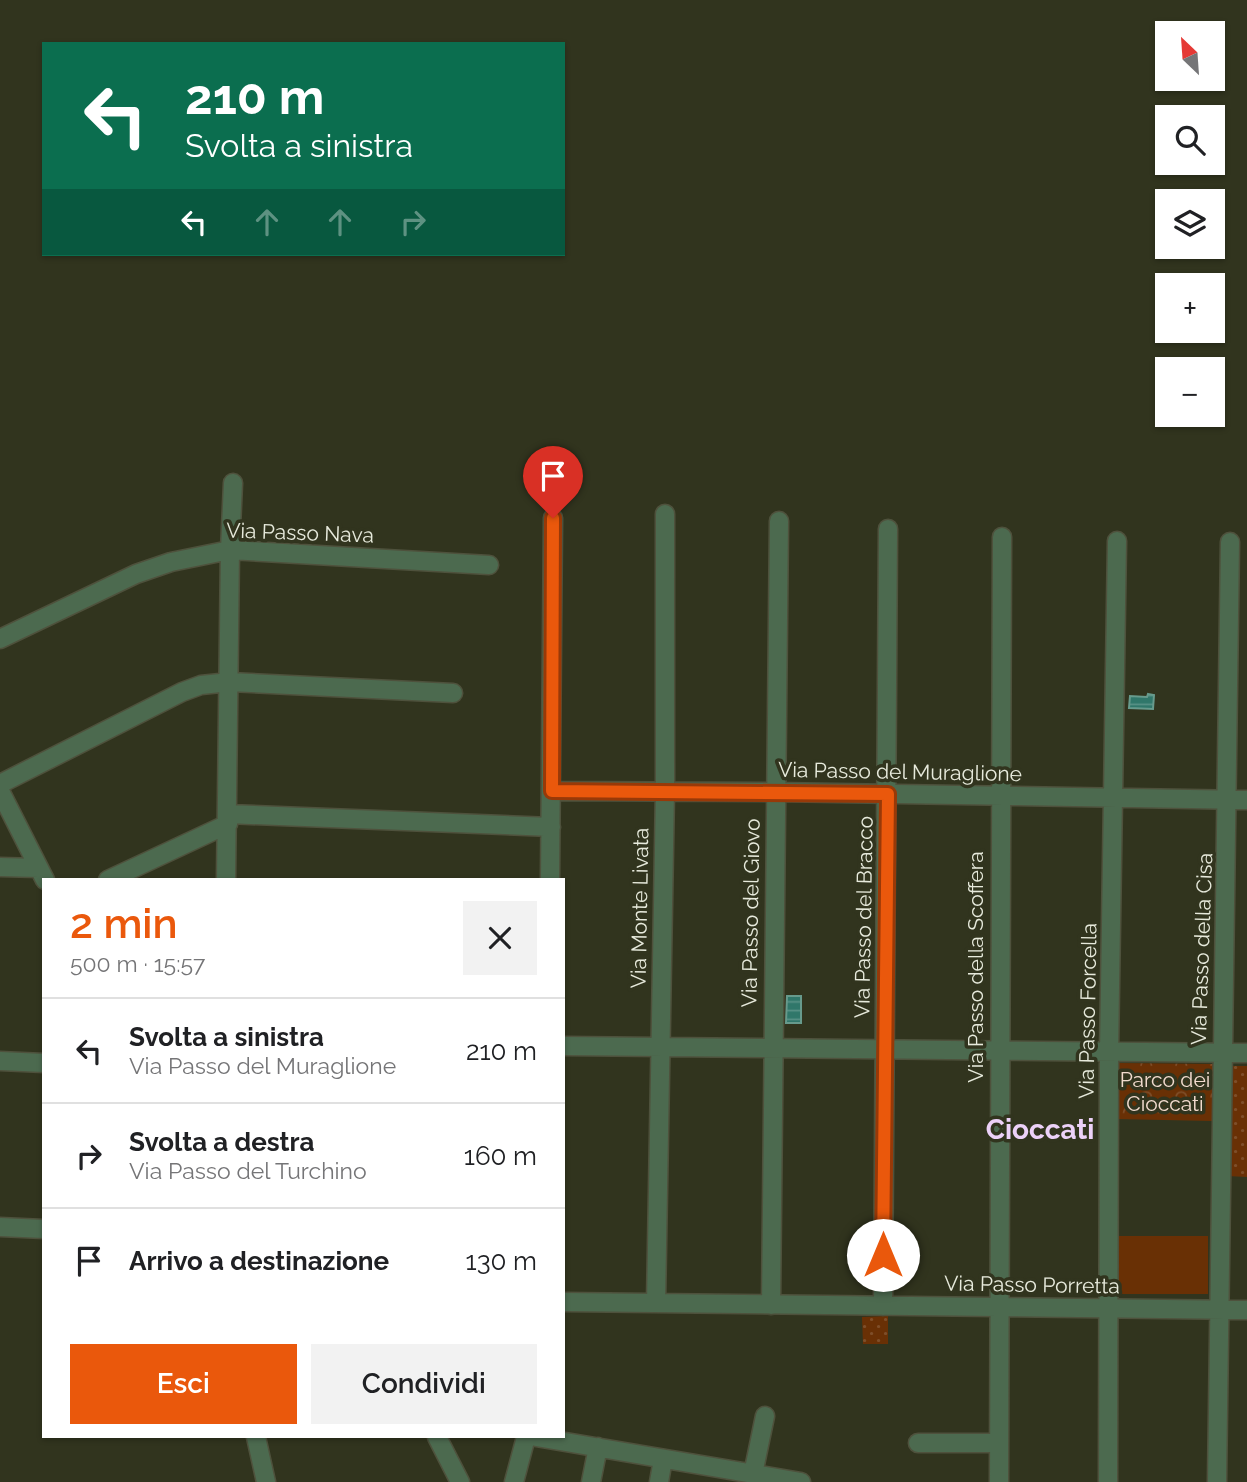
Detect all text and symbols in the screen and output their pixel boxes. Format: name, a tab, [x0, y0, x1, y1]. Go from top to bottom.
north arrow	[1155, 21, 1225, 91]
map controls	[1155, 21, 1225, 427]
text: 210 m	[185, 68, 324, 125]
icon: left	[70, 70, 161, 161]
button: search	[1155, 105, 1225, 175]
text: Svolta a sinistra	[185, 127, 413, 164]
button: layers	[1155, 189, 1225, 259]
icon: left	[175, 203, 213, 241]
icon: ahead	[248, 203, 286, 241]
icon: ahead	[321, 203, 359, 241]
icon: right	[394, 203, 432, 241]
button: +	[1155, 273, 1225, 343]
button: −	[1155, 357, 1225, 427]
pin	[523, 446, 583, 518]
icon: arrive	[534, 457, 572, 495]
street label: Via Passo Nava	[226, 517, 374, 548]
street label: Via Passo del Muraglione	[778, 757, 1022, 786]
street label: Via Passo del Bracco	[849, 816, 878, 1018]
street label: Via Passo del Giovo	[736, 818, 765, 1008]
street label: Via Monte Livata	[626, 827, 653, 989]
street label: Via Passo della Scoffera	[963, 851, 988, 1083]
street label: Via Passo della Cisa	[1186, 852, 1217, 1046]
text: 2 min	[70, 899, 178, 948]
button: close	[463, 901, 537, 975]
street label: Via Passo Forcella	[1073, 923, 1102, 1099]
text: 500 m · 15:57	[70, 950, 205, 977]
text: Svolta a sinistra	[129, 1022, 324, 1052]
icon: left	[70, 1032, 108, 1070]
text: 210 m	[466, 1036, 537, 1066]
text: Via Passo del Muraglione	[129, 1052, 396, 1079]
park label: Parco dei Cioccati	[1120, 1067, 1210, 1116]
district label: Cioccati	[986, 1113, 1094, 1146]
text: Svolta a destra	[129, 1127, 315, 1157]
icon: right	[70, 1137, 108, 1175]
text: 160 m	[464, 1141, 537, 1171]
text: Via Passo del Turchino	[129, 1157, 367, 1184]
position arrow	[846, 1218, 920, 1292]
icon: arrive	[70, 1242, 108, 1280]
text: Arrivo a destinazione	[129, 1246, 389, 1276]
text: 130 m	[466, 1246, 537, 1276]
street label: Via Passo Porretta	[944, 1270, 1120, 1299]
button: Esci	[70, 1344, 297, 1424]
button: Condividi	[311, 1344, 537, 1424]

